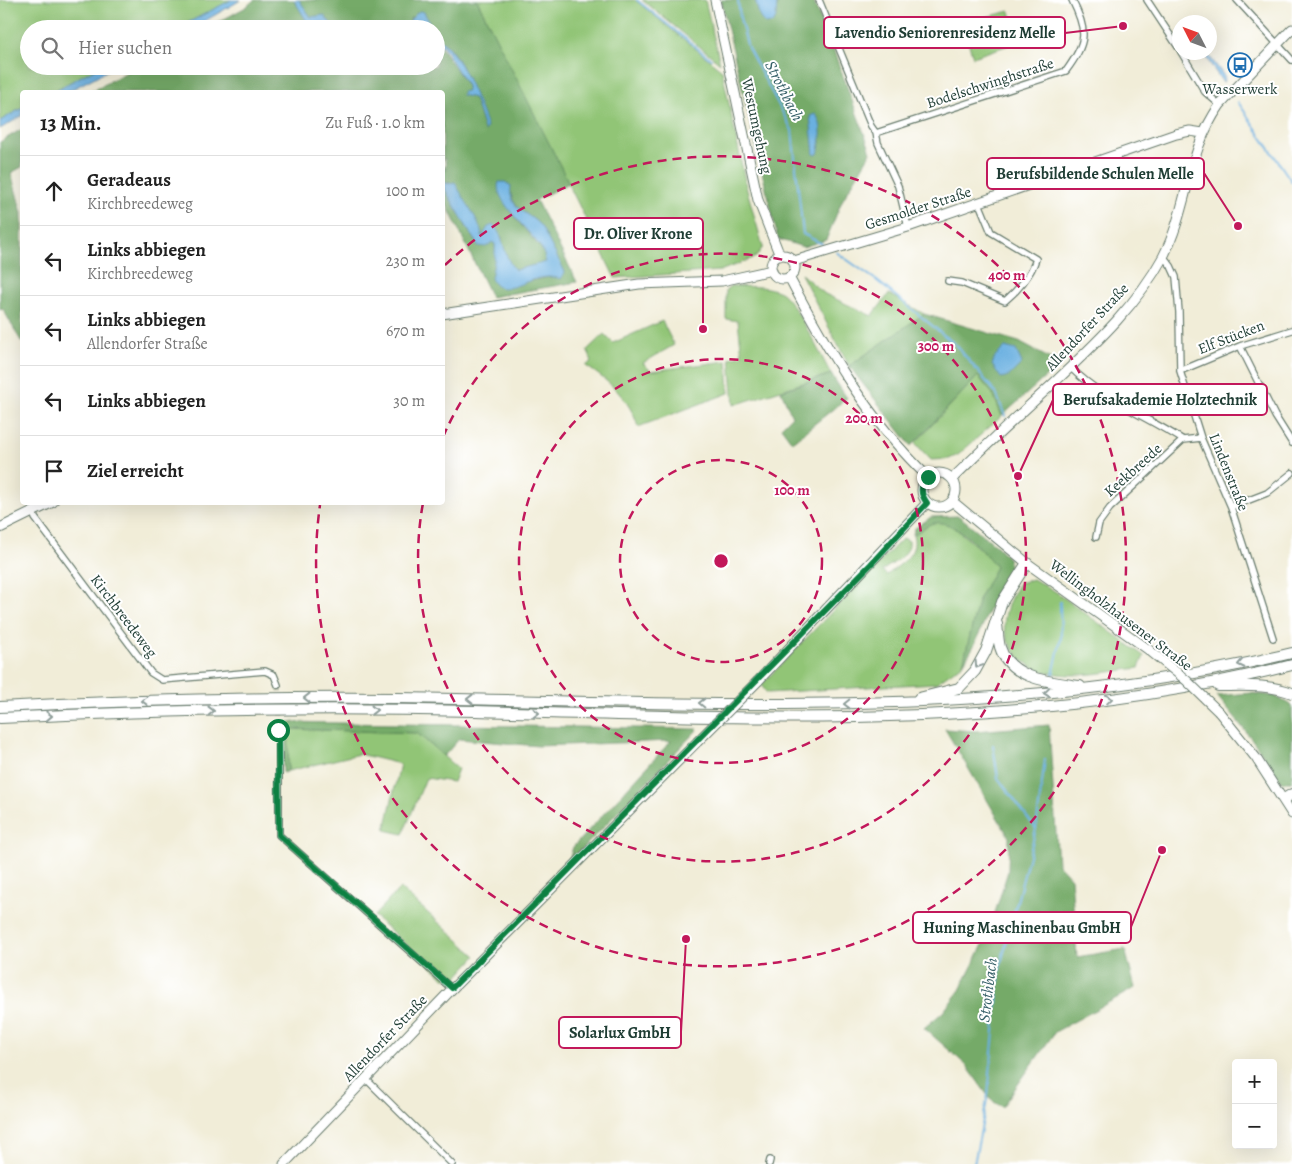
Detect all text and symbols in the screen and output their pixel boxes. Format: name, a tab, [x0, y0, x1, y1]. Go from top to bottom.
north arrow	[1172, 15, 1217, 60]
callout: Lavendio Seniorenresidenz Melle	[824, 17, 1065, 48]
search box	[20, 20, 445, 75]
text: Lavendio Seniorenresidenz Melle	[835, 22, 1055, 44]
icon: search	[38, 34, 66, 62]
text: Hier suchen	[78, 35, 172, 61]
bus stop icon: Wasserwerk	[1227, 52, 1253, 78]
street label: Bodelschwinghstraße	[924, 53, 1056, 113]
water label: Strothbach	[759, 57, 809, 125]
street label: Westumgehung	[737, 75, 777, 176]
place label: Wasserwerk	[1202, 79, 1278, 99]
text: 13 Min.	[40, 109, 101, 137]
text: Zu Fuß · 1.0 km	[325, 112, 425, 134]
callout: Berufsbildende Schulen Melle	[987, 158, 1204, 189]
text: Berufsbildende Schulen Melle	[996, 163, 1194, 185]
text: Geradeaus	[87, 167, 171, 193]
icon: ahead	[40, 177, 68, 205]
text: 100 m	[386, 180, 425, 202]
street label: Gesmolder Straße	[862, 181, 974, 235]
text: Kirchbreedeweg	[87, 193, 193, 215]
callout: Dr. Oliver Krone	[574, 218, 703, 249]
text: Dr. Oliver Krone	[584, 223, 692, 245]
text: Links abbiegen	[87, 237, 206, 263]
icon: left	[40, 247, 68, 275]
text: 230 m	[386, 250, 425, 272]
text: Kirchbreedeweg	[87, 263, 193, 285]
text: 400 m	[988, 265, 1026, 285]
street label: Allendorfer Straße	[1040, 279, 1133, 376]
text: Links abbiegen	[87, 307, 206, 333]
street label: Elf Stücken	[1195, 315, 1267, 359]
icon: left	[40, 317, 68, 345]
text: 670 m	[386, 320, 425, 342]
text: Allendorfer Straße	[87, 333, 208, 355]
text: 300 m	[918, 336, 955, 356]
callout: Berufsakademie Holztechnik	[1053, 384, 1267, 415]
icon: left	[40, 387, 68, 415]
text: Links abbiegen	[87, 388, 206, 414]
text: Berufsakademie Holztechnik	[1063, 389, 1258, 411]
text: 30 m	[393, 390, 425, 412]
text: 200 m	[845, 408, 883, 428]
street label: Lindenstraße	[1204, 430, 1254, 514]
street label: Keekbreede	[1100, 439, 1166, 501]
icon: arrive	[40, 457, 68, 485]
text: Ziel erreicht	[87, 458, 184, 484]
route end	[917, 466, 940, 489]
text: 100 m	[774, 480, 810, 500]
centre of rings	[712, 552, 730, 570]
street label: Wellingholzhausener Straße	[1045, 554, 1197, 675]
street label: Kirchbreedeweg	[86, 570, 162, 662]
one-way arrow	[1237, 658, 1246, 669]
one-way arrow	[975, 660, 985, 669]
one-way arrow	[1043, 688, 1051, 699]
one-way arrow	[303, 693, 310, 703]
one-way arrow	[465, 694, 473, 704]
one-way arrow	[1105, 694, 1113, 705]
one-way arrow	[141, 696, 148, 706]
one-way arrow	[698, 698, 706, 709]
one-way arrow	[843, 699, 850, 709]
one-way arrow	[207, 705, 215, 716]
one-way arrow	[370, 705, 378, 715]
one-way arrow	[532, 707, 540, 718]
one-way arrow	[45, 711, 53, 721]
route start	[267, 719, 290, 742]
callout: Huning Maschinenbau GmbH	[913, 912, 1131, 943]
text: Huning Maschinenbau GmbH	[923, 917, 1121, 939]
water label: Strothbach	[973, 956, 1003, 1024]
street label: Allendorfer Straße	[338, 990, 432, 1086]
callout: Solarlux GmbH	[559, 1017, 681, 1048]
text: Solarlux GmbH	[569, 1022, 671, 1044]
map controls	[1232, 1059, 1277, 1149]
button: +	[1232, 1059, 1277, 1104]
button: −	[1232, 1104, 1277, 1149]

